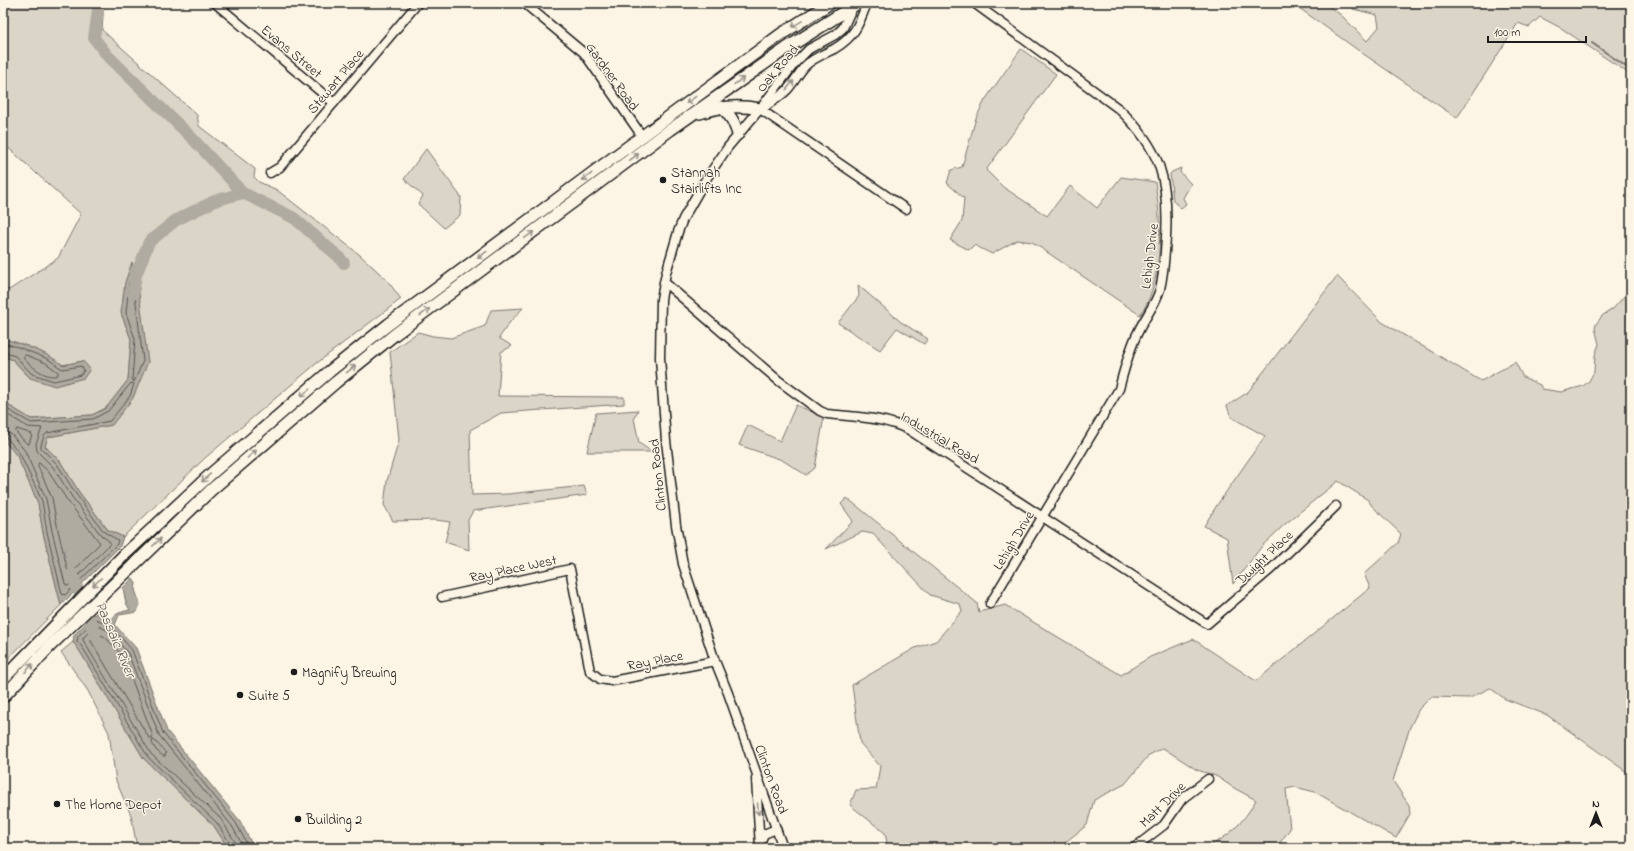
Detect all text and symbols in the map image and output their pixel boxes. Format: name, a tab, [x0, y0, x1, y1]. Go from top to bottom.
scale bar	[1488, 18, 1586, 44]
street label: Evans Street	[256, 20, 326, 84]
one-way arrow	[792, 20, 803, 28]
text: 100 m	[1494, 24, 1521, 42]
street label: Gardner Road	[580, 38, 644, 116]
street label: Oak Road	[752, 40, 805, 97]
street label: Stewart Place	[303, 44, 370, 119]
one-way arrow	[734, 77, 745, 85]
one-way arrow	[786, 80, 795, 91]
one-way arrow	[686, 96, 697, 104]
one-way arrow	[628, 153, 639, 161]
place label: Stannah Stairlifts Inc	[671, 163, 742, 200]
one-way arrow	[581, 173, 592, 181]
marker: Stannah Stairlifts Inc	[658, 175, 668, 185]
street label: Lehigh Drive	[1136, 222, 1166, 290]
one-way arrow	[524, 230, 535, 239]
one-way arrow	[477, 251, 488, 259]
one-way arrow	[419, 308, 430, 316]
one-way arrow	[346, 365, 357, 374]
one-way arrow	[299, 389, 310, 398]
street label: Industrial Road	[896, 406, 983, 470]
street label: Clinton Road	[644, 438, 673, 512]
one-way arrow	[247, 449, 258, 458]
one-way arrow	[201, 474, 212, 483]
street label: Lehigh Drive	[988, 507, 1041, 575]
street label: Dwight Place	[1231, 525, 1300, 592]
one-way arrow	[152, 537, 162, 547]
street label: Ray Place West	[468, 550, 559, 590]
one-way arrow	[92, 577, 102, 587]
water label: Passaic River	[89, 598, 142, 683]
street label: Ray Place	[626, 646, 686, 678]
one-way arrow	[25, 663, 34, 673]
place label: Magnify Brewing	[302, 663, 397, 685]
marker: Magnify Brewing	[289, 667, 299, 677]
place label: Suite 5	[248, 686, 290, 707]
marker: Suite 5	[235, 690, 245, 700]
street label: Clinton Road	[748, 742, 793, 817]
street label: Matt Drive	[1135, 777, 1192, 833]
north arrow	[1576, 793, 1616, 833]
place label: The Home Depot	[65, 795, 162, 816]
text: N	[1592, 796, 1600, 812]
marker: The Home Depot	[52, 799, 62, 809]
one-way arrow	[754, 802, 762, 815]
place label: Building 2	[305, 810, 362, 832]
marker: Building 2	[293, 814, 303, 824]

